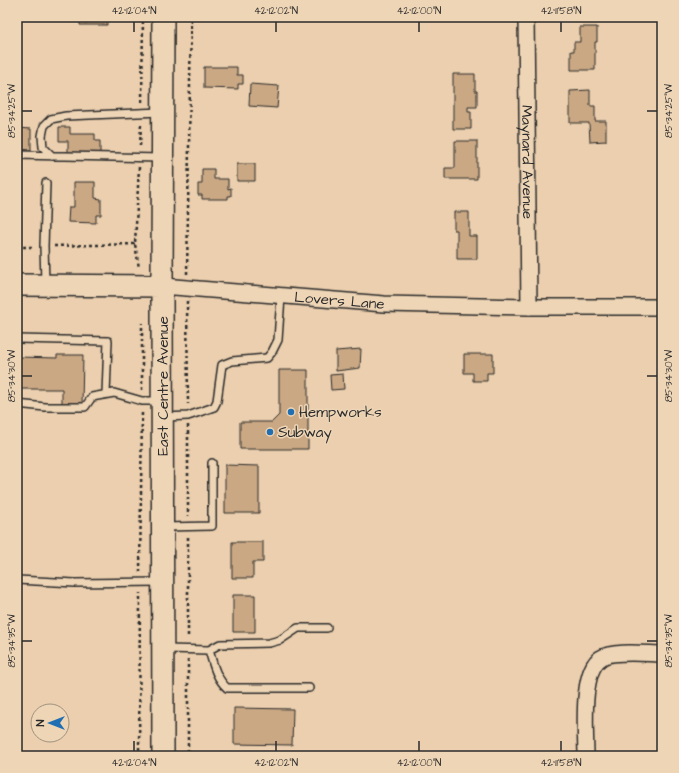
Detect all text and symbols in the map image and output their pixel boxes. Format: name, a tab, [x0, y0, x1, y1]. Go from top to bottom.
text: 42°12'04"N	[111, 4, 157, 18]
text: 42°12'02"N	[254, 4, 298, 18]
text: 42°12'00"N	[397, 4, 441, 18]
text: 42°11'58"N	[540, 4, 582, 18]
text: 85°34'25"W	[5, 83, 19, 138]
text: 85°34'25"W	[662, 83, 676, 138]
street label: Maynard Avenue	[516, 105, 539, 219]
street label: Lovers Lane	[294, 286, 385, 314]
street label: East Centre Avenue	[153, 316, 174, 456]
text: 85°34'30"W	[5, 349, 19, 402]
text: 85°34'30"W	[662, 349, 676, 402]
place label: Hempworks	[299, 402, 382, 423]
marker: Hempworks	[286, 407, 296, 417]
place label: Subway	[278, 422, 332, 444]
marker: Subway	[265, 427, 275, 437]
text: 85°34'35"W	[5, 614, 19, 668]
text: 85°34'35"W	[662, 614, 676, 668]
north arrow	[30, 703, 70, 743]
text: N	[33, 719, 48, 726]
text: 42°12'04"N	[111, 756, 157, 770]
text: 42°12'02"N	[254, 756, 298, 770]
text: 42°12'00"N	[397, 756, 441, 770]
text: 42°11'58"N	[540, 756, 582, 770]

